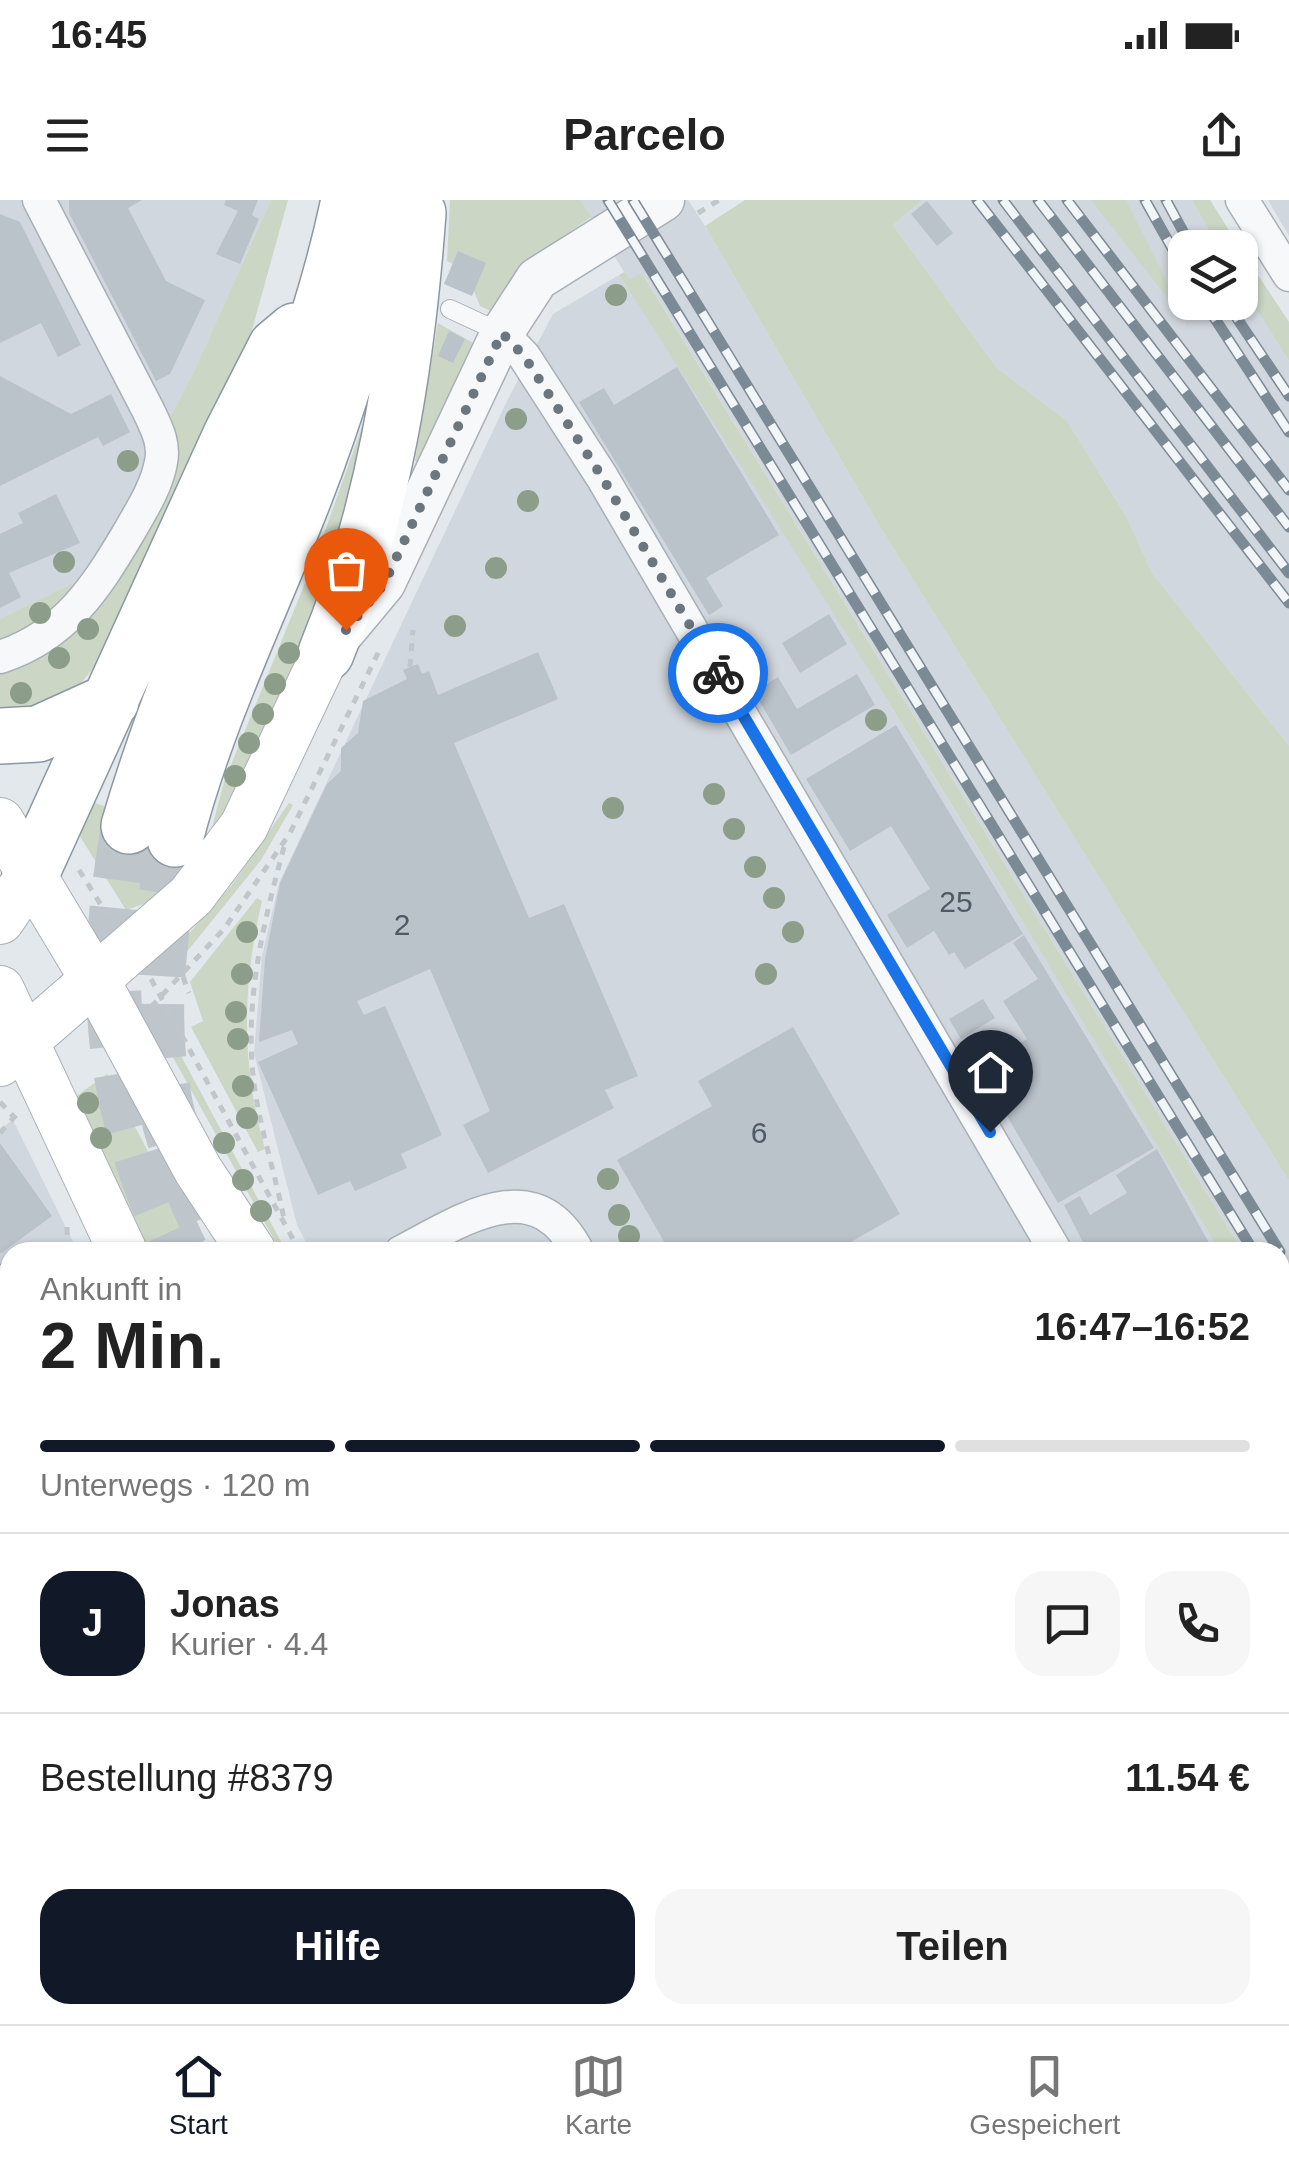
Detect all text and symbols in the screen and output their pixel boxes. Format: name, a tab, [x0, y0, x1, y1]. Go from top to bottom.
text: 16:45	[50, 14, 147, 56]
icon: menu	[40, 108, 95, 163]
icon: share	[1194, 108, 1249, 163]
text: Parcelo	[563, 109, 726, 160]
map controls	[1168, 230, 1258, 320]
button: layers	[1168, 230, 1258, 320]
pin	[304, 528, 389, 631]
icon: bag	[319, 543, 374, 598]
courier	[668, 623, 768, 723]
icon: bike	[691, 646, 746, 701]
house number: 25	[939, 885, 973, 918]
house number: 2	[394, 908, 410, 941]
pin	[948, 1030, 1033, 1133]
icon: home	[963, 1045, 1018, 1100]
house number: 6	[751, 1116, 767, 1149]
text: Ankunft in	[40, 1271, 182, 1307]
text: 16:47–16:52	[1034, 1306, 1250, 1348]
text: 2 Min.	[40, 1309, 224, 1382]
text: Unterwegs · 120 m	[40, 1467, 310, 1503]
button: chat	[1015, 1571, 1120, 1676]
button: phone	[1145, 1571, 1250, 1676]
text: Jonas	[170, 1583, 280, 1625]
text: J	[82, 1602, 103, 1644]
text: Kurier · 4.4	[170, 1626, 328, 1662]
text: Bestellung #8379	[40, 1757, 334, 1799]
text: 11.54 €	[1125, 1757, 1250, 1799]
button: Hilfe	[40, 1889, 635, 2004]
button: Teilen	[655, 1889, 1250, 2004]
tab: Start	[169, 2049, 228, 2141]
tab: Karte	[565, 2049, 632, 2141]
tab: Gespeichert	[969, 2049, 1120, 2141]

